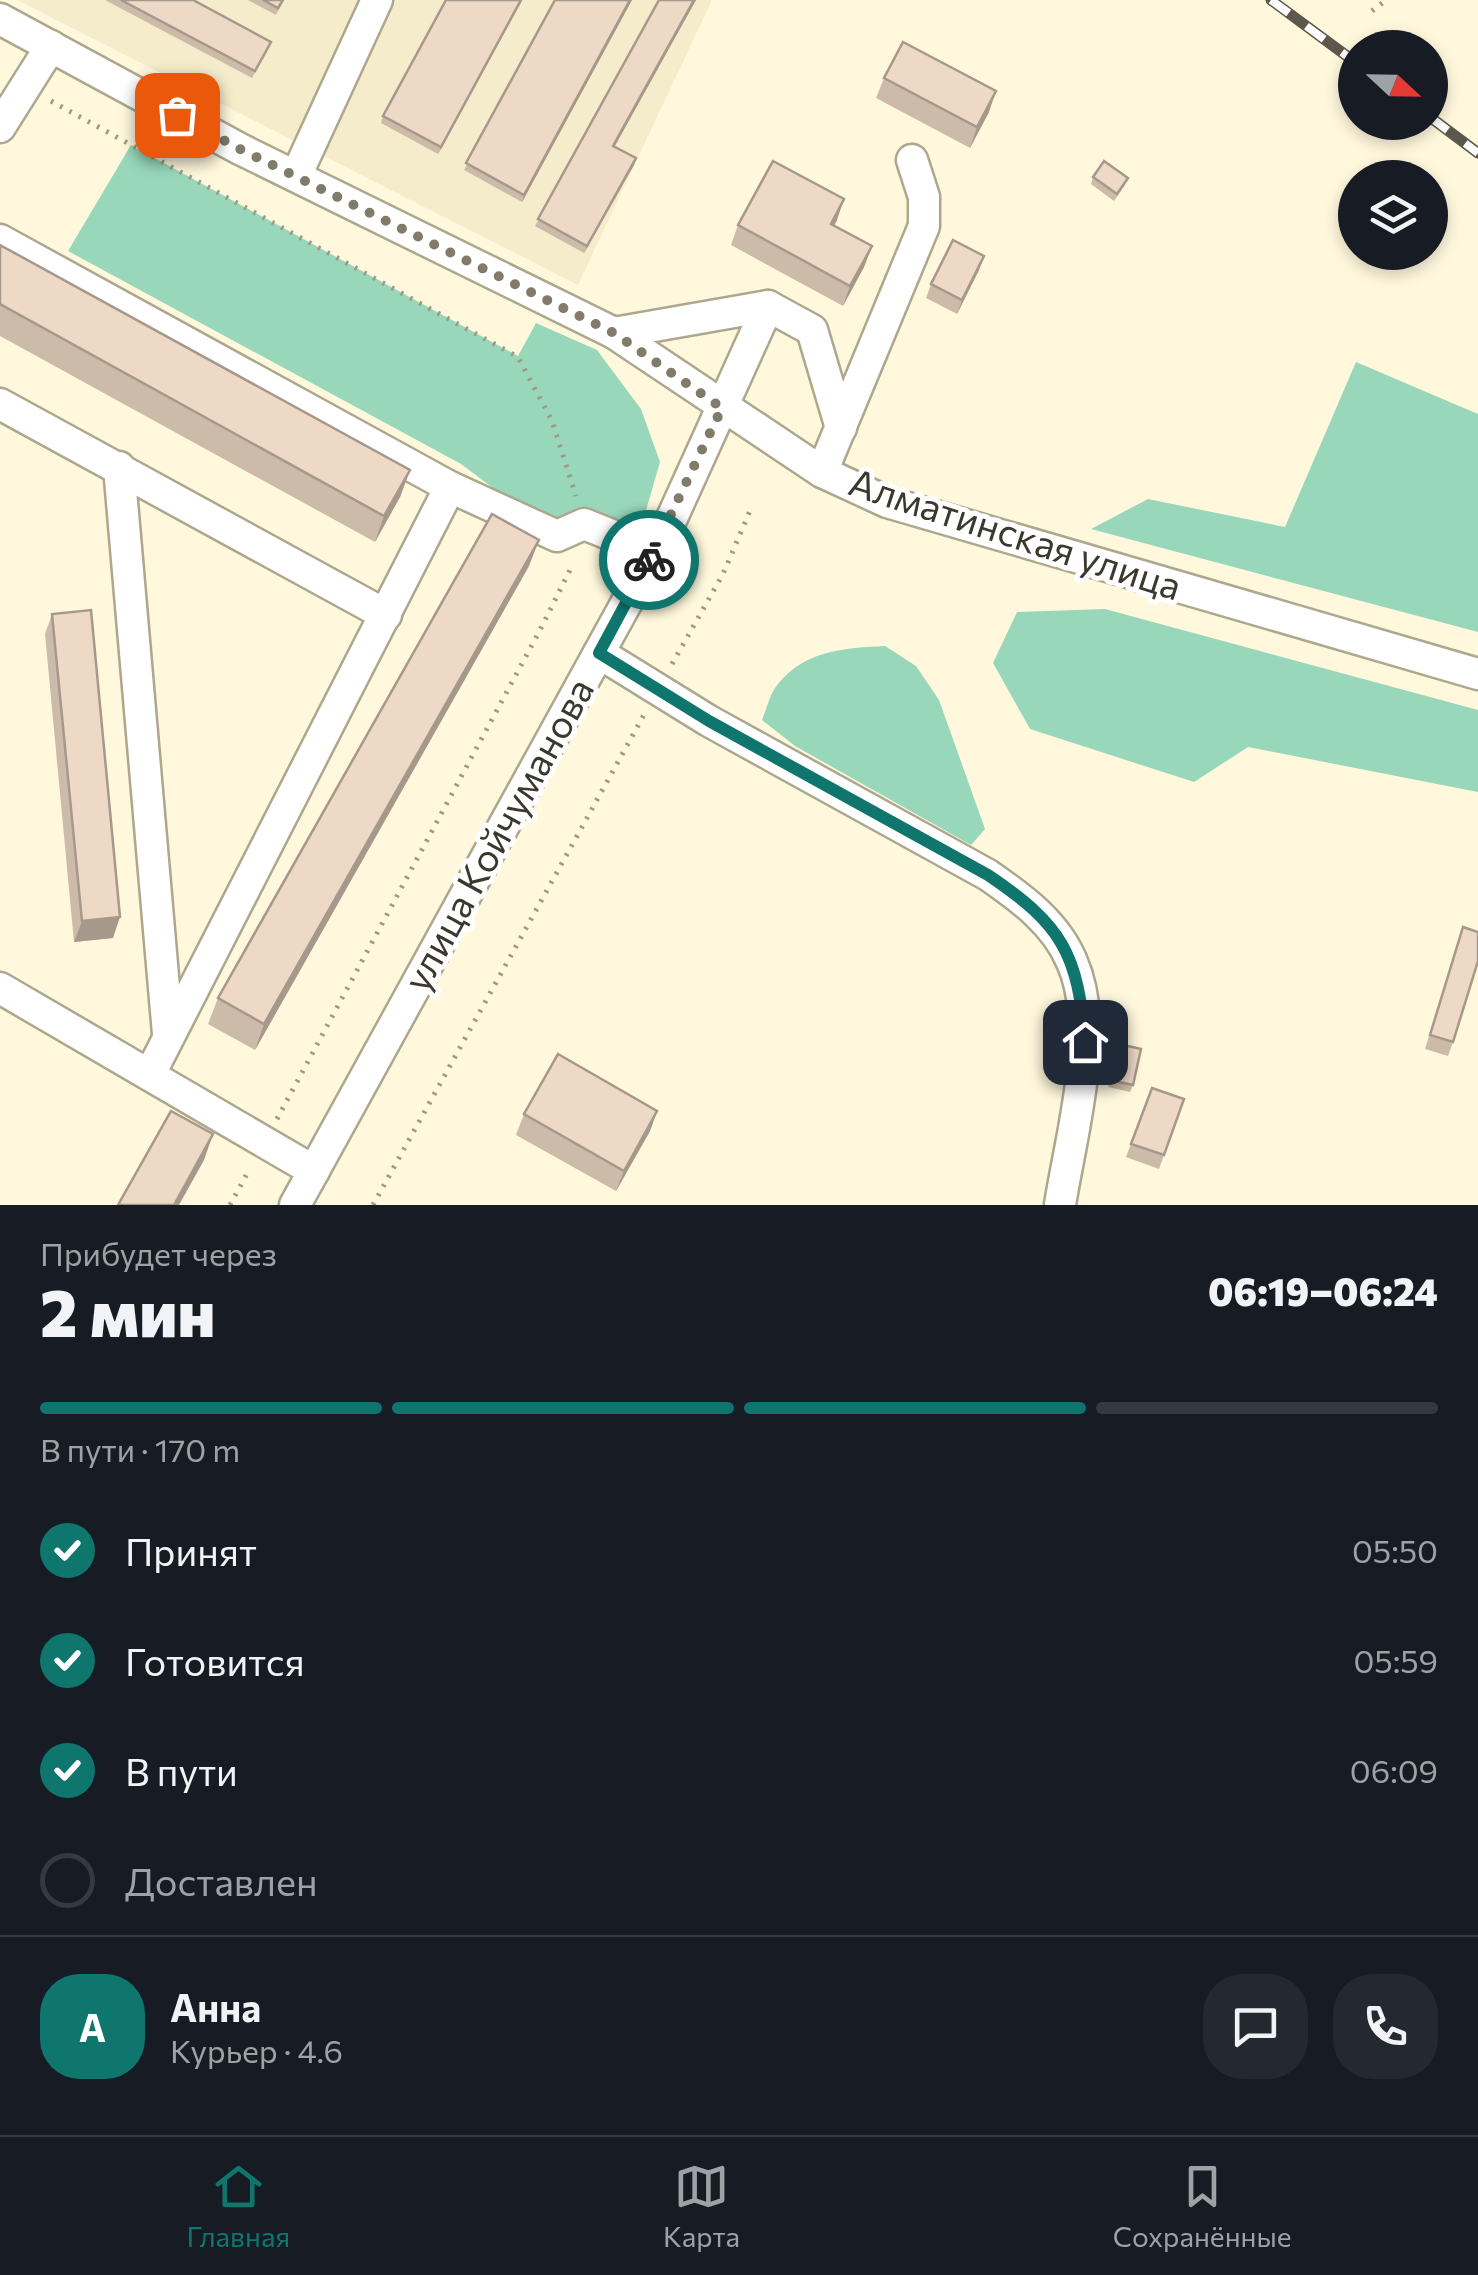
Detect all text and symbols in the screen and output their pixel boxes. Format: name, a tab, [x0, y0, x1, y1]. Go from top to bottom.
north arrow	[1338, 30, 1448, 140]
map controls	[1338, 30, 1448, 270]
pin	[135, 73, 220, 158]
icon: bag	[150, 88, 205, 143]
button: layers	[1338, 160, 1448, 270]
street label: Алматинская улица	[844, 457, 1188, 608]
courier	[599, 510, 699, 610]
icon: bike	[622, 533, 677, 588]
street label: улица Койчуманова	[391, 669, 602, 998]
pin	[1043, 1000, 1128, 1085]
icon: home	[1058, 1015, 1113, 1070]
text: Прибудет через	[40, 1233, 277, 1273]
text: 06:19–06:24	[1208, 1267, 1438, 1314]
text: 2 мин	[40, 1271, 215, 1350]
text: В пути · 170 m	[40, 1429, 240, 1469]
icon: check	[40, 1523, 95, 1578]
text: Принят	[125, 1527, 257, 1574]
text: 05:50	[1352, 1530, 1438, 1570]
icon: check	[40, 1633, 95, 1688]
text: Готовится	[125, 1637, 305, 1684]
text: 05:59	[1353, 1640, 1438, 1680]
icon: check	[40, 1743, 95, 1798]
text: В пути	[125, 1747, 238, 1794]
text: 06:09	[1350, 1750, 1438, 1790]
text: Доставлен	[125, 1857, 318, 1904]
button: chat	[1203, 1974, 1308, 2079]
button: phone	[1333, 1974, 1438, 2079]
text: Анна	[170, 1983, 261, 2030]
text: А	[79, 2003, 106, 2050]
text: Курьер · 4.6	[170, 2030, 343, 2070]
tab: Главная	[186, 2159, 290, 2253]
tab: Карта	[663, 2159, 740, 2253]
tab: Сохранённые	[1113, 2159, 1292, 2253]

